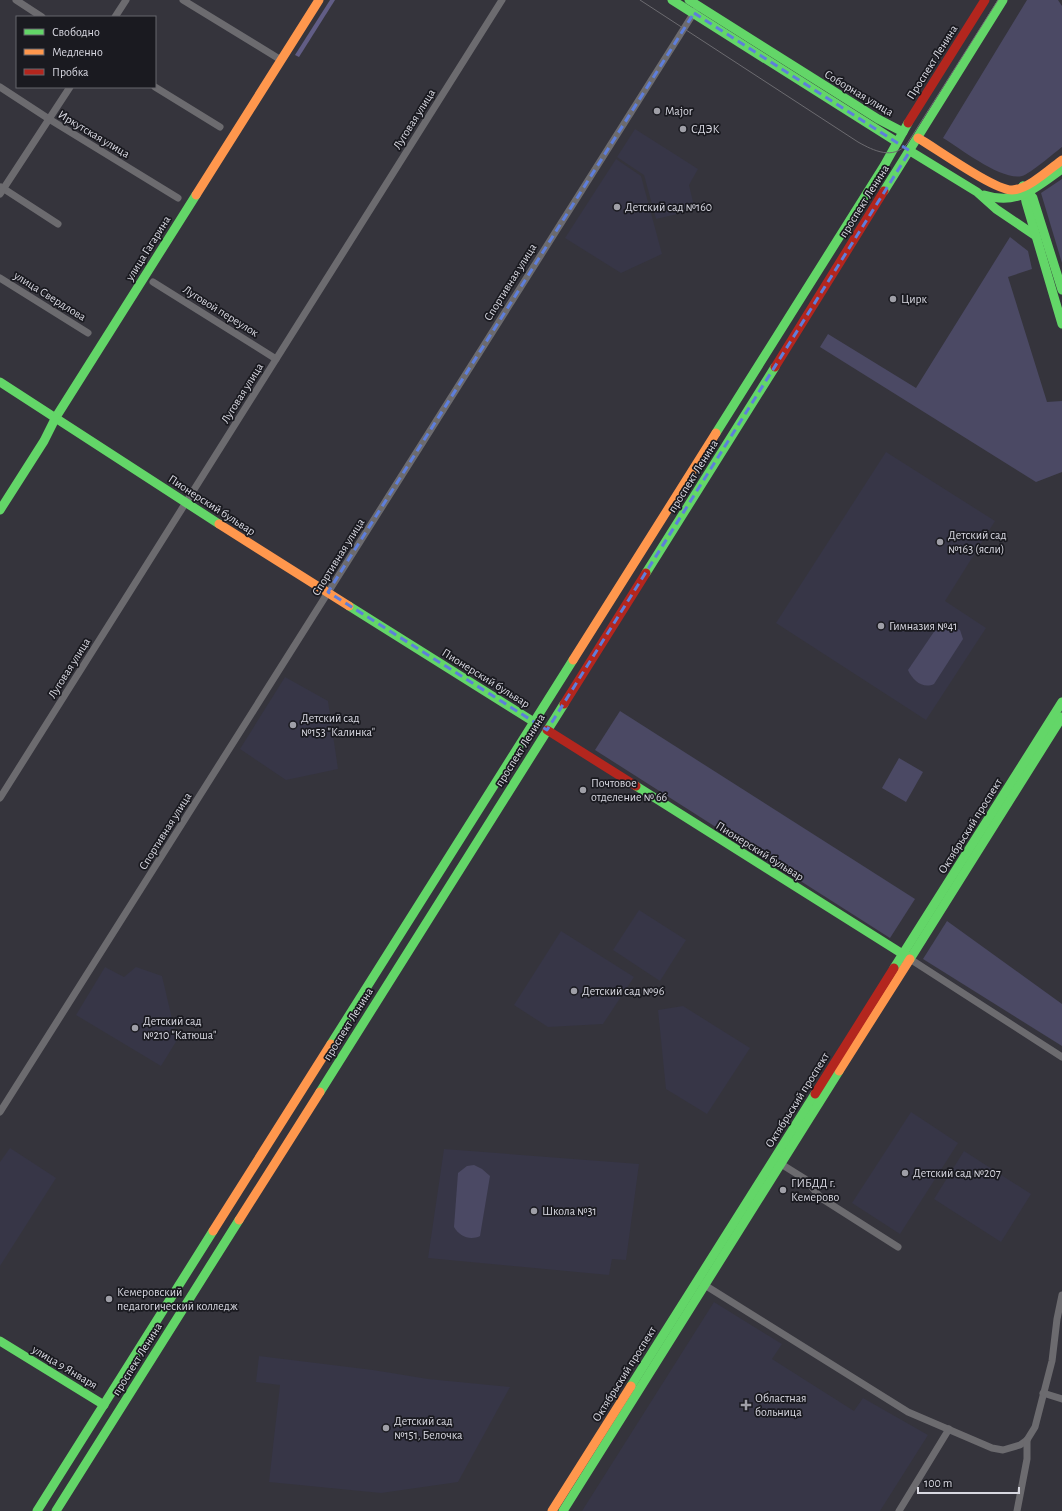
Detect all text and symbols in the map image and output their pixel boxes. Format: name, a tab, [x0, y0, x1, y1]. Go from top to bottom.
legend	[16, 16, 156, 88]
street label: Проспект Ленина	[904, 22, 960, 101]
text: Свободно	[52, 26, 100, 38]
text: Медленно	[52, 46, 103, 58]
text: Пробка	[52, 66, 89, 78]
street label: Соборная улица	[822, 68, 896, 119]
street label: Луговая улица	[391, 86, 438, 152]
place label: Major	[665, 105, 693, 118]
marker: Major	[652, 106, 662, 116]
street label: Иркутская улица	[56, 108, 132, 161]
place label: СДЭК	[691, 123, 720, 135]
marker: СДЭК	[678, 124, 688, 134]
street label: проспект Ленина	[837, 162, 891, 240]
place label: Детский сад №160	[625, 201, 712, 213]
marker: Детский сад №160	[612, 202, 622, 212]
street label: улица Гагарина	[123, 213, 174, 284]
street label: Спортивная улица	[481, 241, 540, 323]
street label: улица Свердлова	[10, 269, 89, 324]
street label: Луговой переулок	[181, 283, 261, 340]
place label: Цирк	[901, 293, 928, 305]
marker: Цирк	[888, 294, 898, 304]
street label: Луговая улица	[219, 360, 266, 426]
street label: проспект Ленина	[666, 437, 720, 515]
street label: Пионерский бульвар	[166, 472, 258, 538]
street label: Спортивная улица	[309, 516, 368, 598]
place label: Детский сад №163 (ясли)	[948, 529, 1007, 555]
marker: Детский сад №163 (ясли)	[935, 537, 945, 547]
place label: Гимназия №41	[889, 620, 957, 632]
marker: Гимназия №41	[876, 621, 886, 631]
street label: Луговая улица	[46, 635, 93, 701]
street label: Пионерский бульвар	[439, 646, 532, 711]
street label: проспект Ленина	[493, 711, 547, 789]
place label: Детский сад №153 "Калинка"	[301, 712, 375, 738]
marker: Детский сад №153 "Калинка"	[288, 720, 298, 730]
street label: Октябрьский проспект	[936, 776, 1004, 876]
place label: Почтовое отделение № 66	[591, 777, 668, 803]
marker: Почтовое отделение № 66	[578, 785, 588, 795]
street label: Спортивная улица	[136, 790, 195, 872]
street label: Пионерский бульвар	[713, 819, 806, 884]
street label: проспект Ленина	[321, 985, 375, 1063]
place label: Детский сад №96	[582, 985, 665, 997]
marker: Детский сад №96	[569, 986, 579, 996]
place label: Детский сад №210 "Катюша"	[143, 1015, 216, 1041]
marker: Детский сад №210 "Катюша"	[130, 1023, 140, 1033]
street label: Октябрьский проспект	[763, 1050, 831, 1150]
place label: Детский сад №207	[913, 1167, 1001, 1179]
marker: Детский сад №207	[900, 1168, 910, 1178]
place label: ГИБДД г. Кемерово	[791, 1177, 839, 1203]
marker: ГИБДД г. Кемерово	[778, 1185, 788, 1195]
place label: Школа №31	[542, 1205, 597, 1217]
marker: Школа №31	[529, 1206, 539, 1216]
place label: Кемеровский педагогический колледж	[117, 1286, 238, 1312]
marker: Кемеровский педагогический колледж	[104, 1294, 114, 1304]
street label: проспект Ленина	[110, 1320, 164, 1398]
street label: Октябрьский проспект	[590, 1324, 658, 1424]
street label: улица 9 Января	[29, 1342, 100, 1392]
place label: Областная больница	[755, 1392, 807, 1418]
marker: Областная больница	[740, 1399, 752, 1411]
place label: Детский сад №151, Белочка	[394, 1415, 463, 1441]
marker: Детский сад №151, Белочка	[381, 1423, 391, 1433]
scale bar	[918, 1469, 1019, 1495]
text: 100 m	[924, 1477, 952, 1489]

